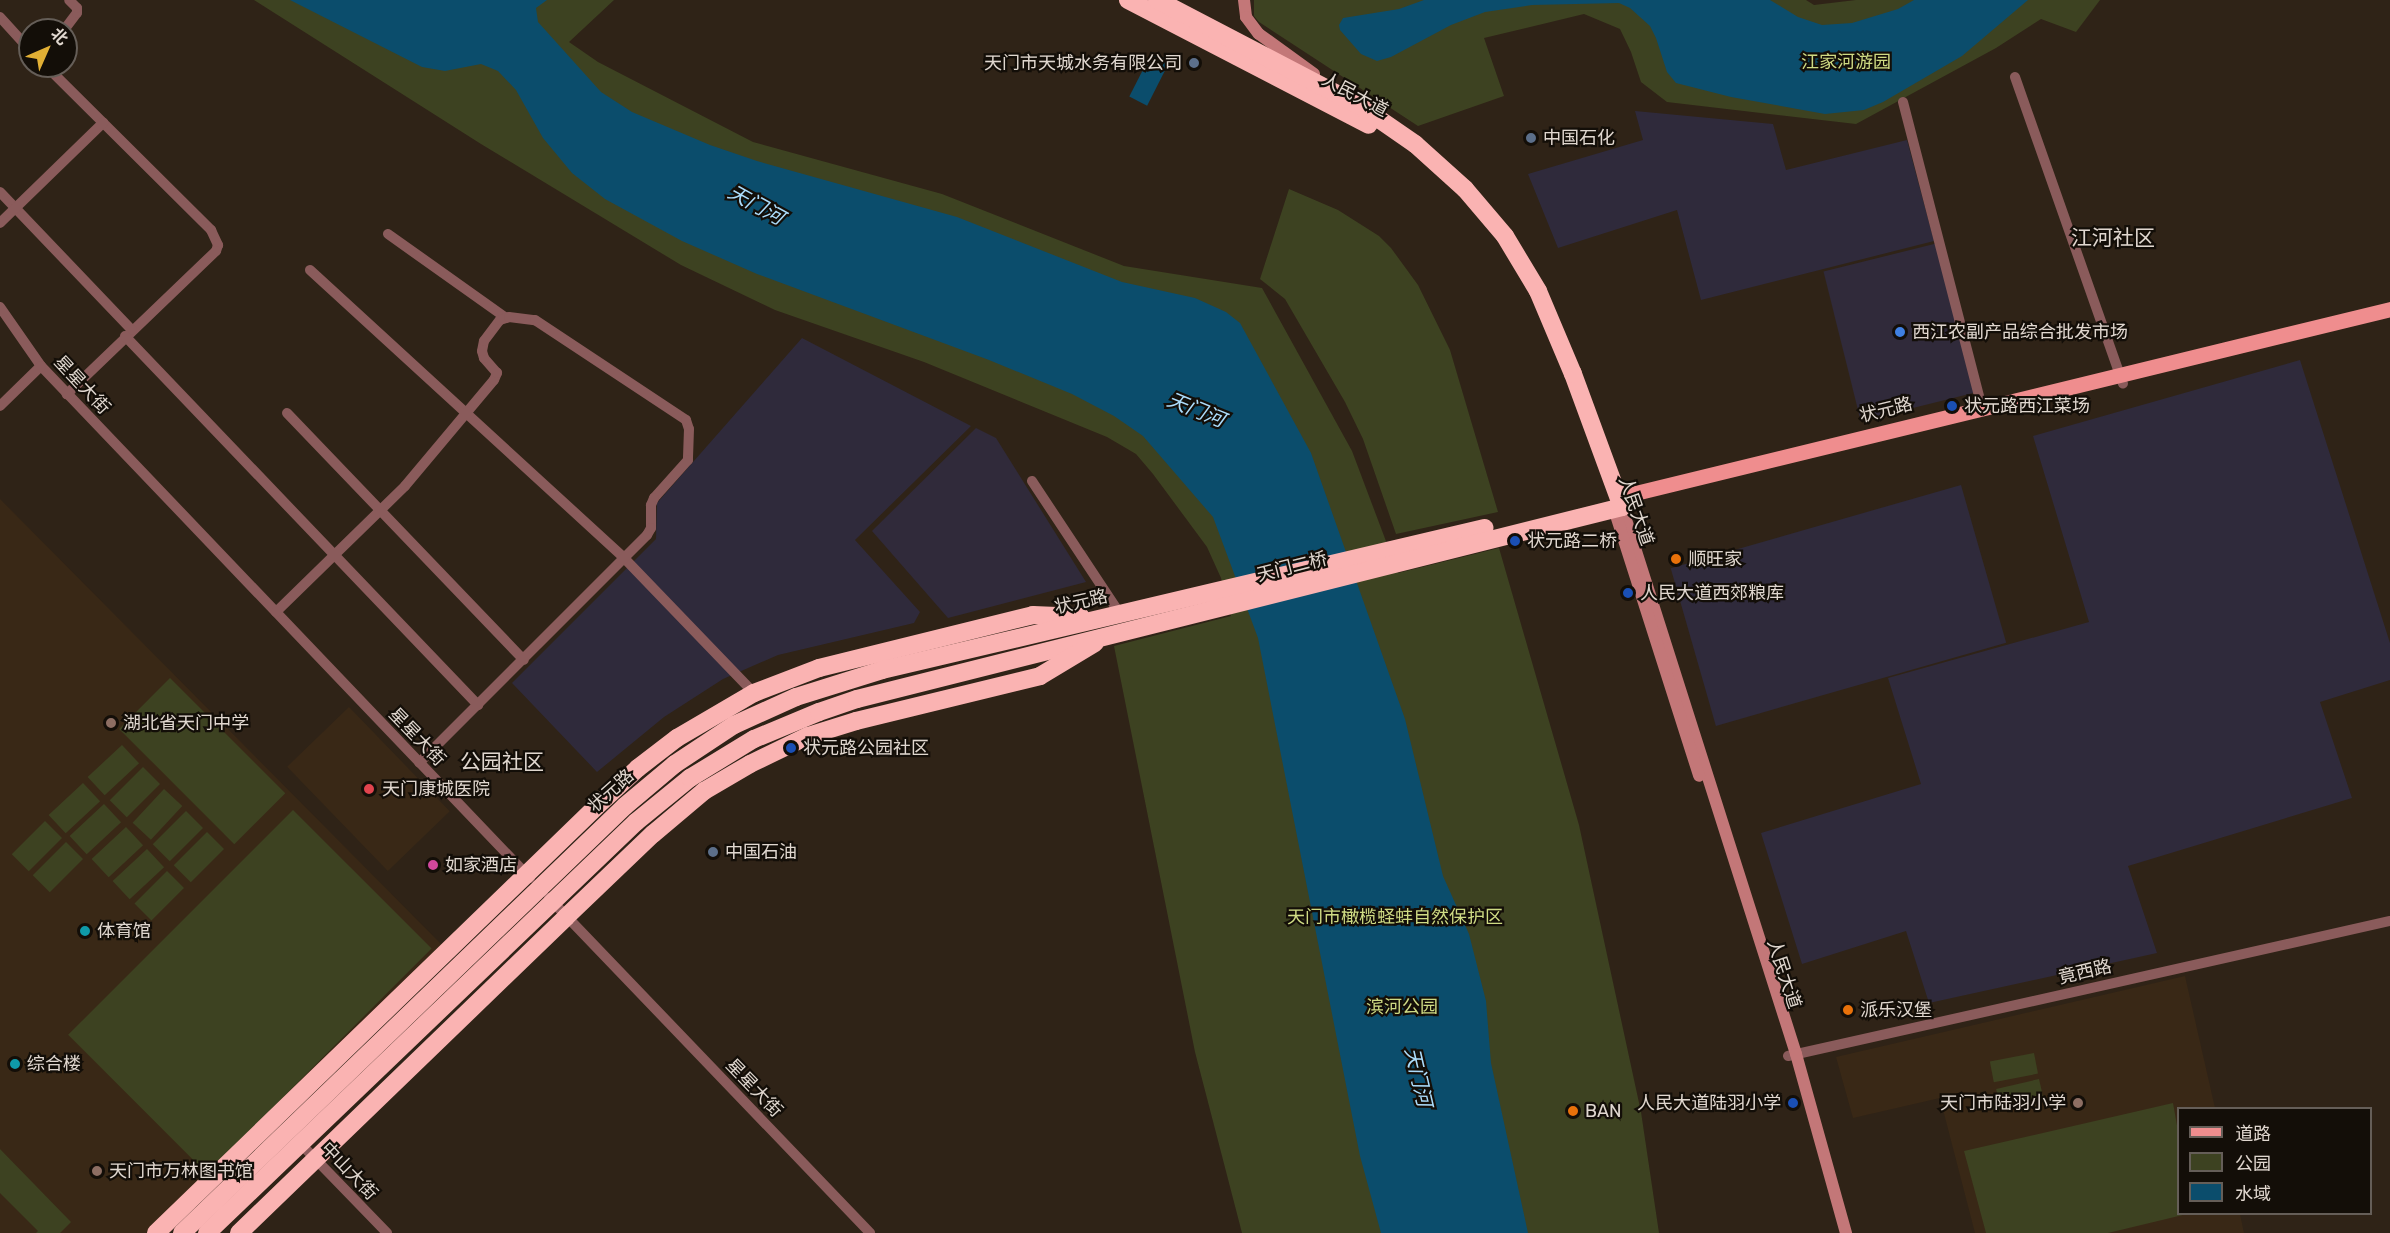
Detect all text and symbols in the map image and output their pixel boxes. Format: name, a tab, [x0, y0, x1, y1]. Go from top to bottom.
north arrow	[18, 18, 78, 78]
text: 北	[47, 24, 72, 49]
park label: 江家河游园	[1801, 51, 1891, 73]
place label: 天门市天城水务有限公司	[984, 52, 1182, 74]
marker: 天门市天城水务有限公司	[1187, 56, 1201, 70]
street label: 人民大道	[1318, 69, 1392, 121]
place label: 中国石化	[1543, 127, 1615, 149]
marker: 中国石化	[1524, 131, 1538, 145]
water label: 天门河	[724, 180, 788, 230]
district label: 江河社区	[2071, 225, 2155, 251]
place label: 西江农副产品综合批发市场	[1912, 321, 2128, 343]
marker: 西江农副产品综合批发市场	[1893, 325, 1907, 339]
street label: 星星大街	[50, 351, 114, 419]
water label: 天门河	[1164, 388, 1228, 432]
street label: 状元路	[1857, 393, 1915, 427]
place label: 状元路西江菜场	[1964, 395, 2090, 417]
marker: 状元路西江菜场	[1945, 399, 1959, 413]
street label: 人民大道	[1614, 473, 1658, 549]
place label: 状元路二桥	[1527, 530, 1617, 552]
marker: 状元路二桥	[1508, 534, 1522, 548]
street label: 天门二桥	[1254, 548, 1330, 586]
place label: 顺旺家	[1688, 548, 1742, 570]
marker: 顺旺家	[1669, 552, 1683, 566]
place label: 人民大道西郊粮库	[1640, 582, 1784, 604]
street label: 状元路	[1052, 585, 1110, 619]
marker: 人民大道西郊粮库	[1621, 586, 1635, 600]
street label: 星星大街	[384, 704, 450, 770]
place label: 湖北省天门中学	[123, 712, 249, 734]
marker: 湖北省天门中学	[104, 716, 118, 730]
place label: 状元路公园社区	[803, 737, 929, 759]
marker: 状元路公园社区	[784, 741, 798, 755]
district label: 公园社区	[460, 749, 544, 775]
street label: 状元路	[584, 765, 638, 817]
place label: 天门康城医院	[382, 778, 490, 800]
marker: 天门康城医院	[360, 780, 378, 798]
place label: 中国石油	[725, 841, 797, 863]
marker: 中国石油	[706, 845, 720, 859]
place label: 如家酒店	[445, 854, 517, 876]
marker: 如家酒店	[426, 858, 440, 872]
park label: 天门市橄榄蛏蚌自然保护区	[1287, 906, 1503, 928]
place label: 体育馆	[97, 920, 151, 942]
marker: 体育馆	[78, 924, 92, 938]
street label: 人民大道	[1763, 936, 1805, 1012]
street label: 竟西路	[2056, 955, 2114, 989]
park label: 滨河公园	[1366, 996, 1438, 1018]
place label: 派乐汉堡	[1860, 999, 1932, 1021]
marker: 派乐汉堡	[1841, 1003, 1855, 1017]
water label: 天门河	[1400, 1045, 1436, 1109]
place label: 综合楼	[27, 1053, 81, 1075]
street label: 星星大街	[721, 1055, 787, 1121]
marker: 综合楼	[8, 1057, 22, 1071]
place label: 人民大道陆羽小学	[1637, 1092, 1781, 1114]
place label: 天门市陆羽小学	[1940, 1092, 2066, 1114]
marker: 人民大道陆羽小学	[1786, 1096, 1800, 1110]
marker: 天门市陆羽小学	[2071, 1096, 2085, 1110]
place label: BAN	[1585, 1100, 1621, 1122]
marker: BAN	[1566, 1104, 1580, 1118]
legend	[2177, 1107, 2372, 1215]
text: 道路	[2235, 1123, 2271, 1145]
street label: 中山大街	[316, 1138, 382, 1204]
text: 公园	[2235, 1153, 2271, 1175]
place label: 天门市万林图书馆	[109, 1160, 253, 1182]
marker: 天门市万林图书馆	[90, 1164, 104, 1178]
text: 水域	[2235, 1183, 2271, 1205]

